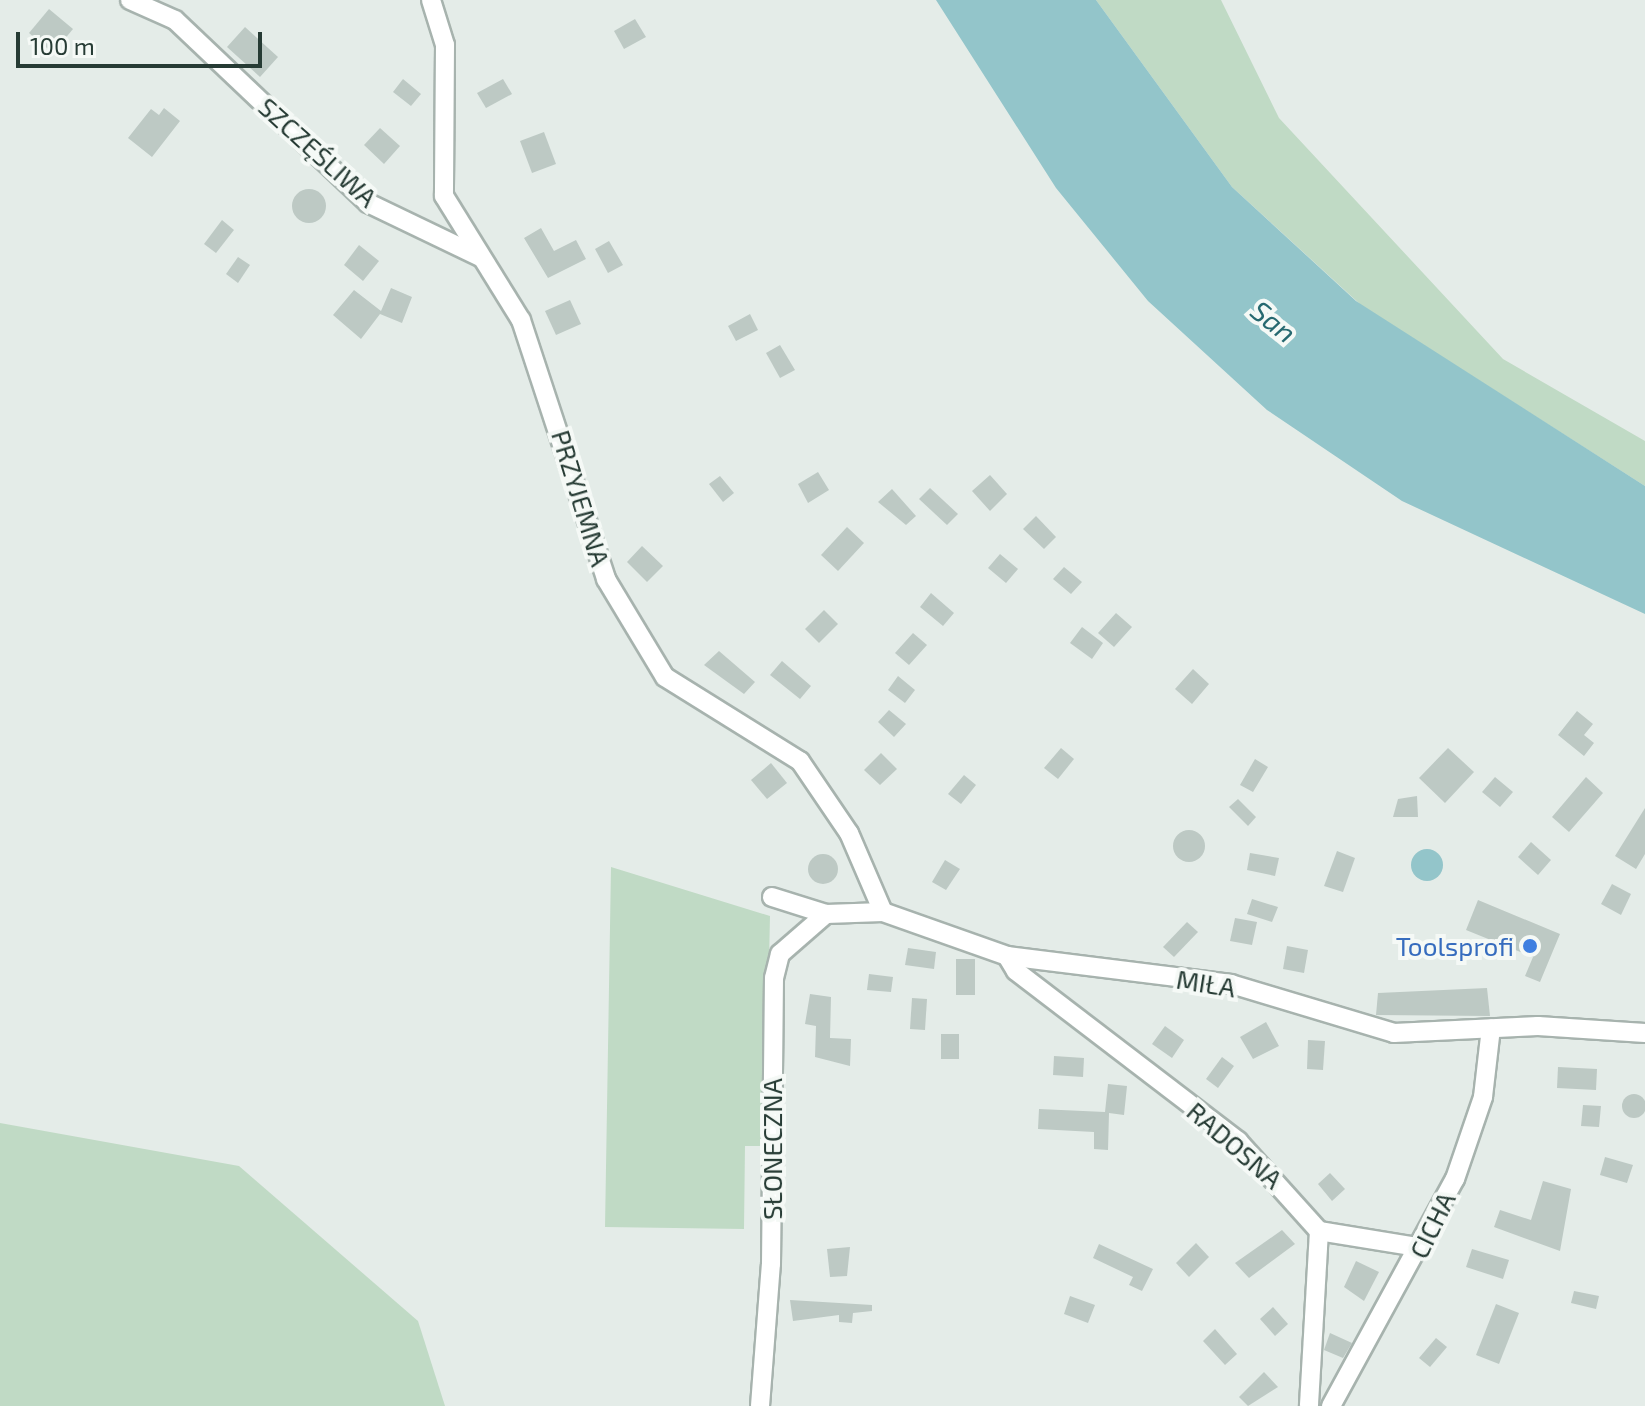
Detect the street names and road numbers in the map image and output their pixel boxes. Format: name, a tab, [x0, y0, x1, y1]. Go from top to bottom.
street label: SZCZĘŚLIWA	[252, 91, 384, 213]
street label: PRZYJEMNA	[546, 426, 616, 570]
street label: MIŁA	[1174, 963, 1238, 1003]
street label: SŁONECZNA	[756, 1078, 788, 1220]
street label: RADOSNA	[1181, 1095, 1289, 1195]
street label: CICHA	[1403, 1187, 1461, 1263]

